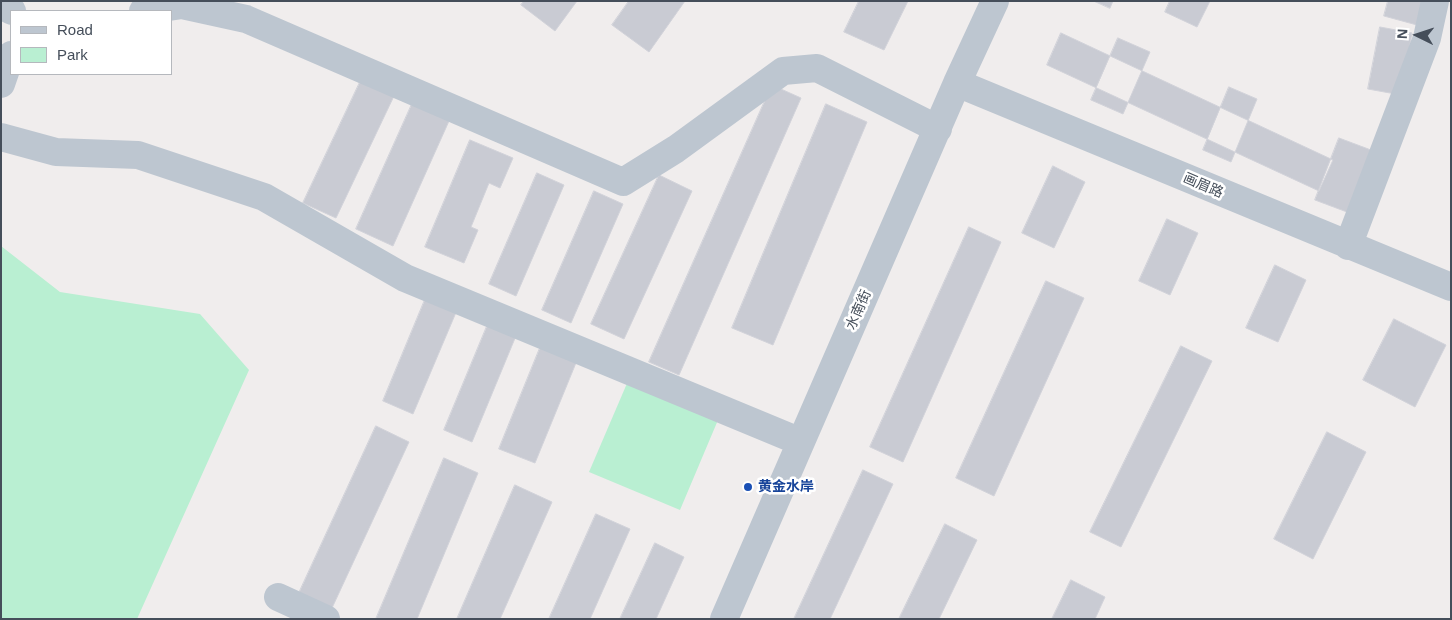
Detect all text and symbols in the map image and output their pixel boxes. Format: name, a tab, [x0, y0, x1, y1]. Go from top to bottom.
legend	[10, 10, 172, 75]
north arrow	[1392, 10, 1442, 60]
text: Road	[57, 21, 93, 38]
text: N	[1394, 28, 1410, 40]
text: Park	[57, 46, 88, 63]
street label: 画眉路	[1180, 170, 1226, 202]
street label: 水南街	[843, 287, 875, 333]
place label: 黄金水岸	[758, 479, 814, 495]
marker: 黄金水岸	[742, 481, 754, 493]

